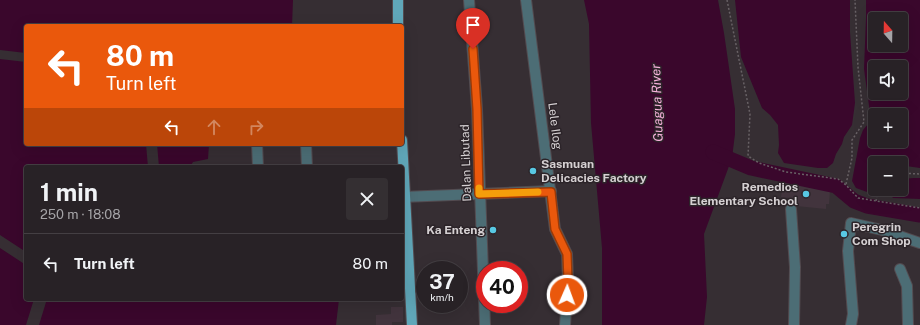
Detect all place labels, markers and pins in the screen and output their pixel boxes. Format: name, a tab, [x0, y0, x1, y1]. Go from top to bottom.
pin	[456, 8, 490, 49]
place label: Sasmuan Delicacies Factory	[541, 157, 647, 185]
marker: Sasmuan Delicacies Factory	[528, 166, 538, 176]
place label: Remedios Elementary School	[690, 180, 798, 208]
marker: Remedios Elementary School	[801, 189, 811, 199]
place label: Peregrin Com Shop	[852, 220, 911, 248]
place label: Ka Enteng	[426, 223, 485, 237]
marker: Ka Enteng	[488, 225, 498, 235]
marker: Peregrin Com Shop	[839, 229, 849, 239]

